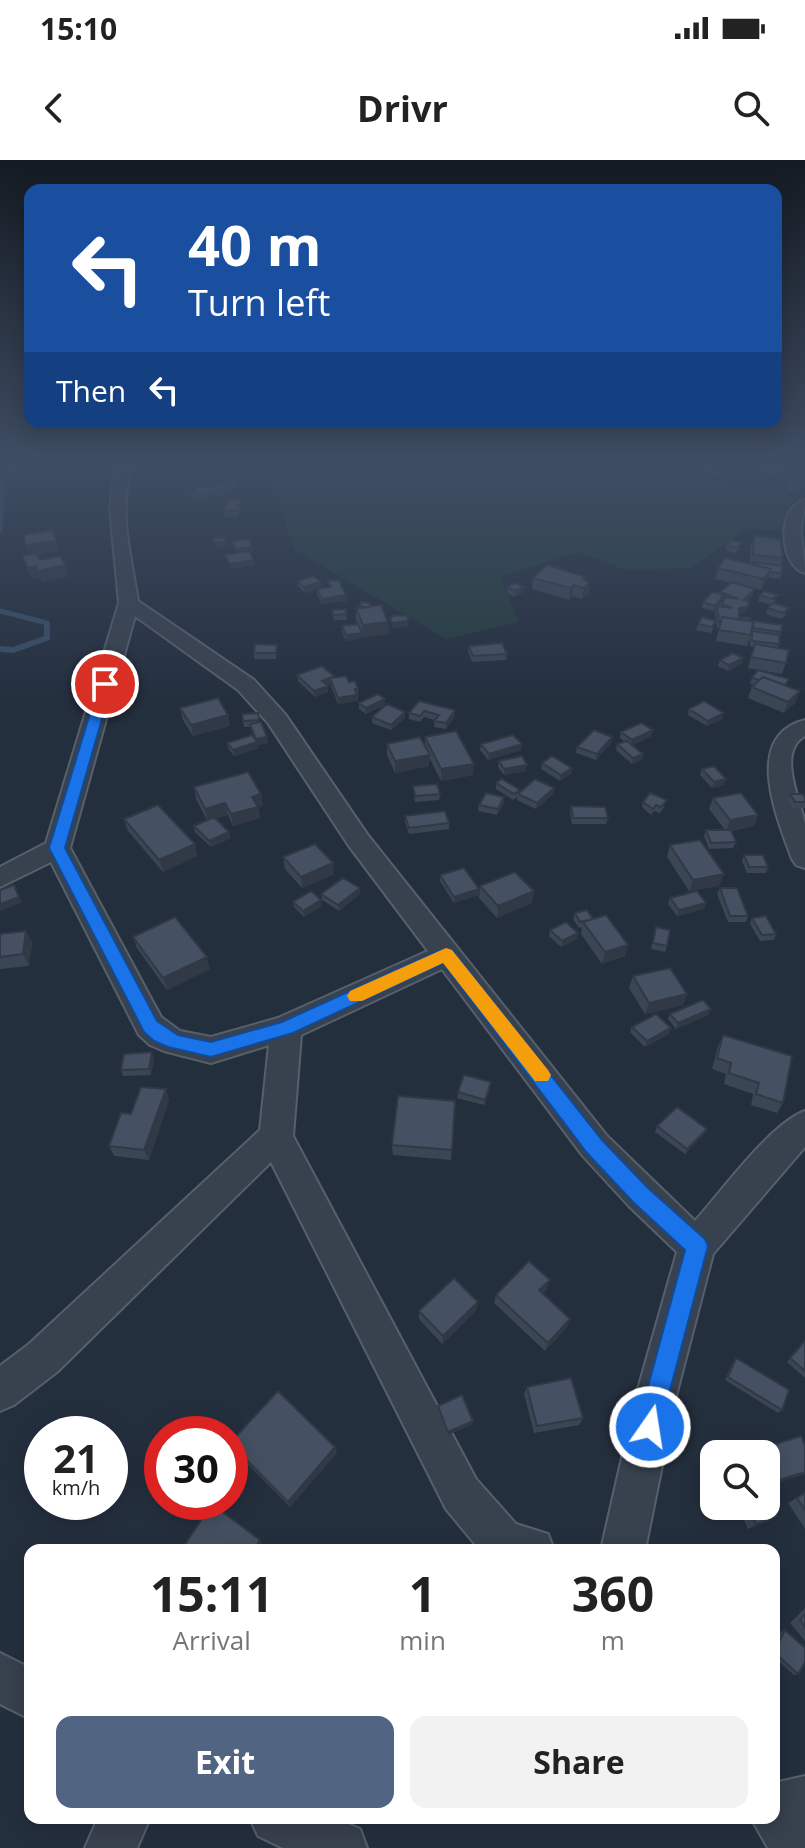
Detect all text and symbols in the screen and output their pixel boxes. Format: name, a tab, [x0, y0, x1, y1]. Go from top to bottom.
text: 15:10	[40, 8, 117, 49]
text: Drivr	[357, 84, 448, 133]
icon: back	[32, 86, 76, 130]
icon: search	[729, 86, 773, 130]
text: 40 m	[188, 206, 322, 282]
icon: left	[56, 216, 160, 320]
text: Turn left	[188, 278, 330, 327]
icon: left	[142, 368, 186, 412]
text: Then	[56, 370, 126, 411]
pin	[71, 650, 139, 718]
icon: arrive	[83, 662, 127, 706]
position arrow	[608, 1385, 692, 1469]
speed limit sign: 30	[144, 1416, 248, 1520]
text: 21	[53, 1430, 99, 1485]
map controls	[700, 1440, 780, 1520]
button: search	[700, 1440, 780, 1520]
text: km/h	[52, 1474, 100, 1501]
text: 15:11	[150, 1561, 273, 1626]
text: 1	[409, 1561, 436, 1626]
text: 360	[572, 1561, 654, 1626]
text: Arrival	[172, 1622, 251, 1658]
text: min	[399, 1622, 446, 1658]
text: m	[601, 1622, 625, 1658]
button: Exit	[56, 1716, 394, 1808]
button: Share	[410, 1716, 748, 1808]

